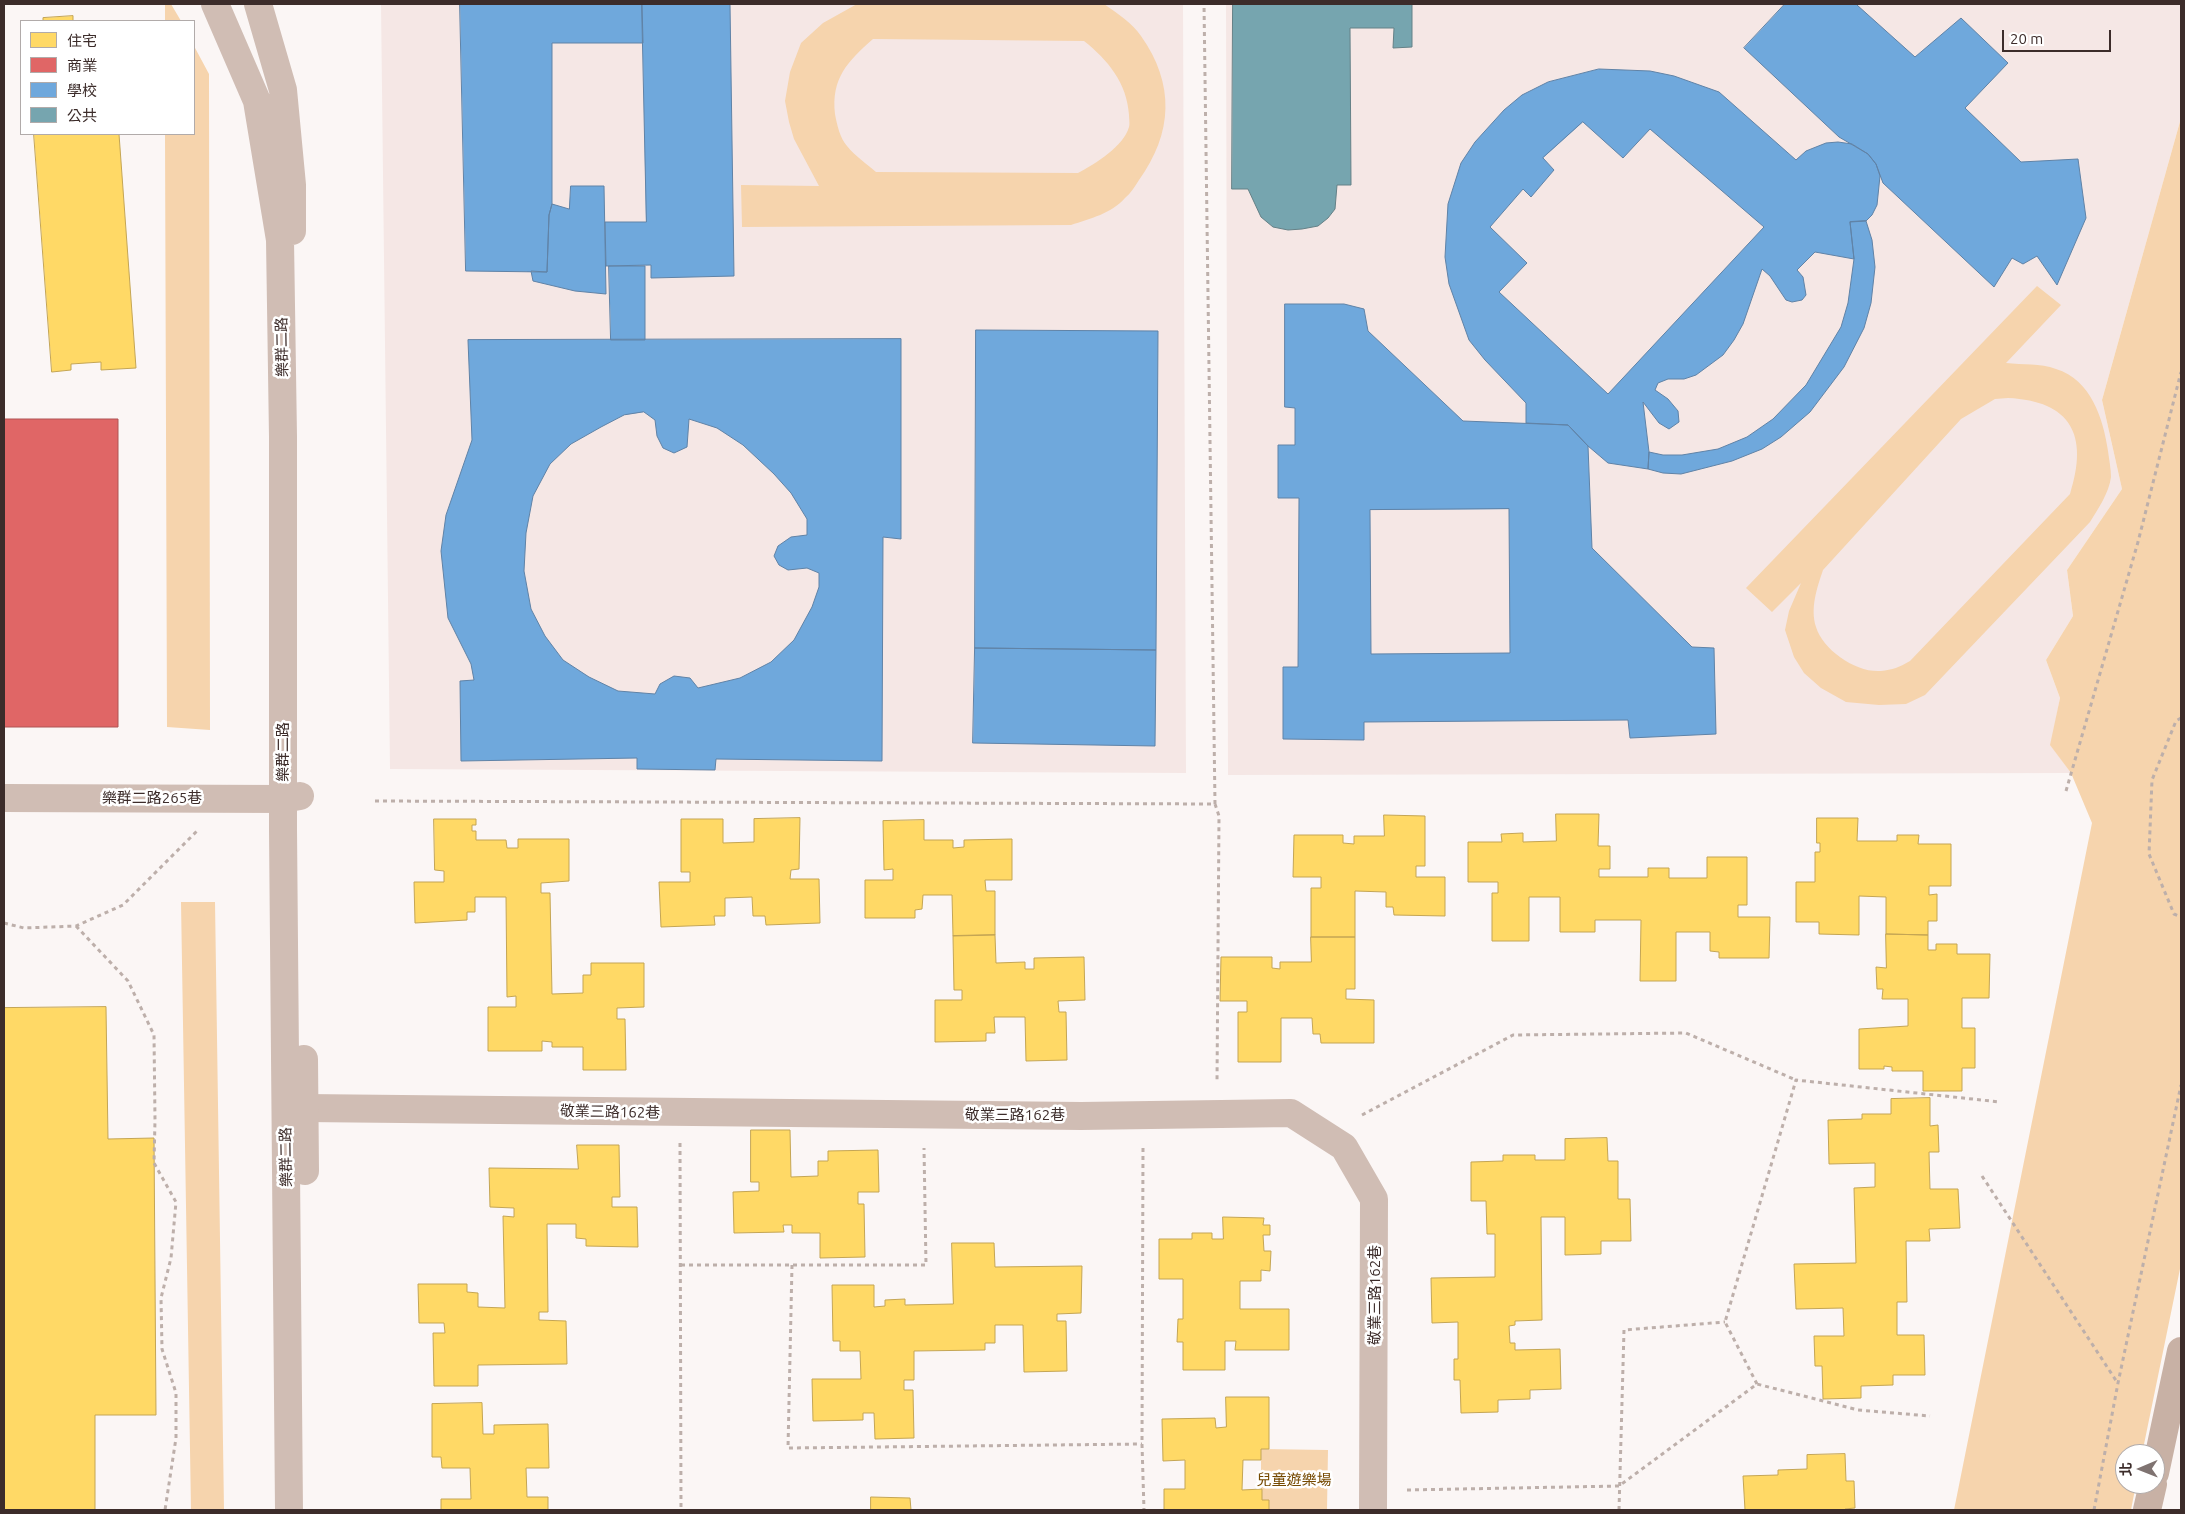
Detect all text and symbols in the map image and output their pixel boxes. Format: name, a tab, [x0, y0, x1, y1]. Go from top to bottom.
legend	[20, 20, 195, 135]
scale bar	[2005, 20, 2114, 52]
text: 20 m	[2010, 30, 2043, 47]
text: 住宅	[67, 32, 97, 49]
text: 商業	[67, 57, 97, 74]
text: 學校	[67, 82, 97, 99]
text: 公共	[67, 107, 97, 124]
street label: 樂群二路	[272, 317, 292, 377]
street label: 樂群二路	[274, 722, 292, 782]
street label: 樂群二路265巷	[102, 789, 202, 807]
street label: 敬業三路162巷	[560, 1102, 660, 1122]
street label: 敬業三路162巷	[965, 1106, 1065, 1124]
street label: 樂群二路	[276, 1127, 296, 1187]
street label: 敬業三路162巷	[1366, 1245, 1384, 1345]
north arrow	[2115, 1444, 2165, 1494]
text: 北	[2118, 1462, 2134, 1476]
park label: 兒童遊樂場	[1257, 1471, 1331, 1489]

